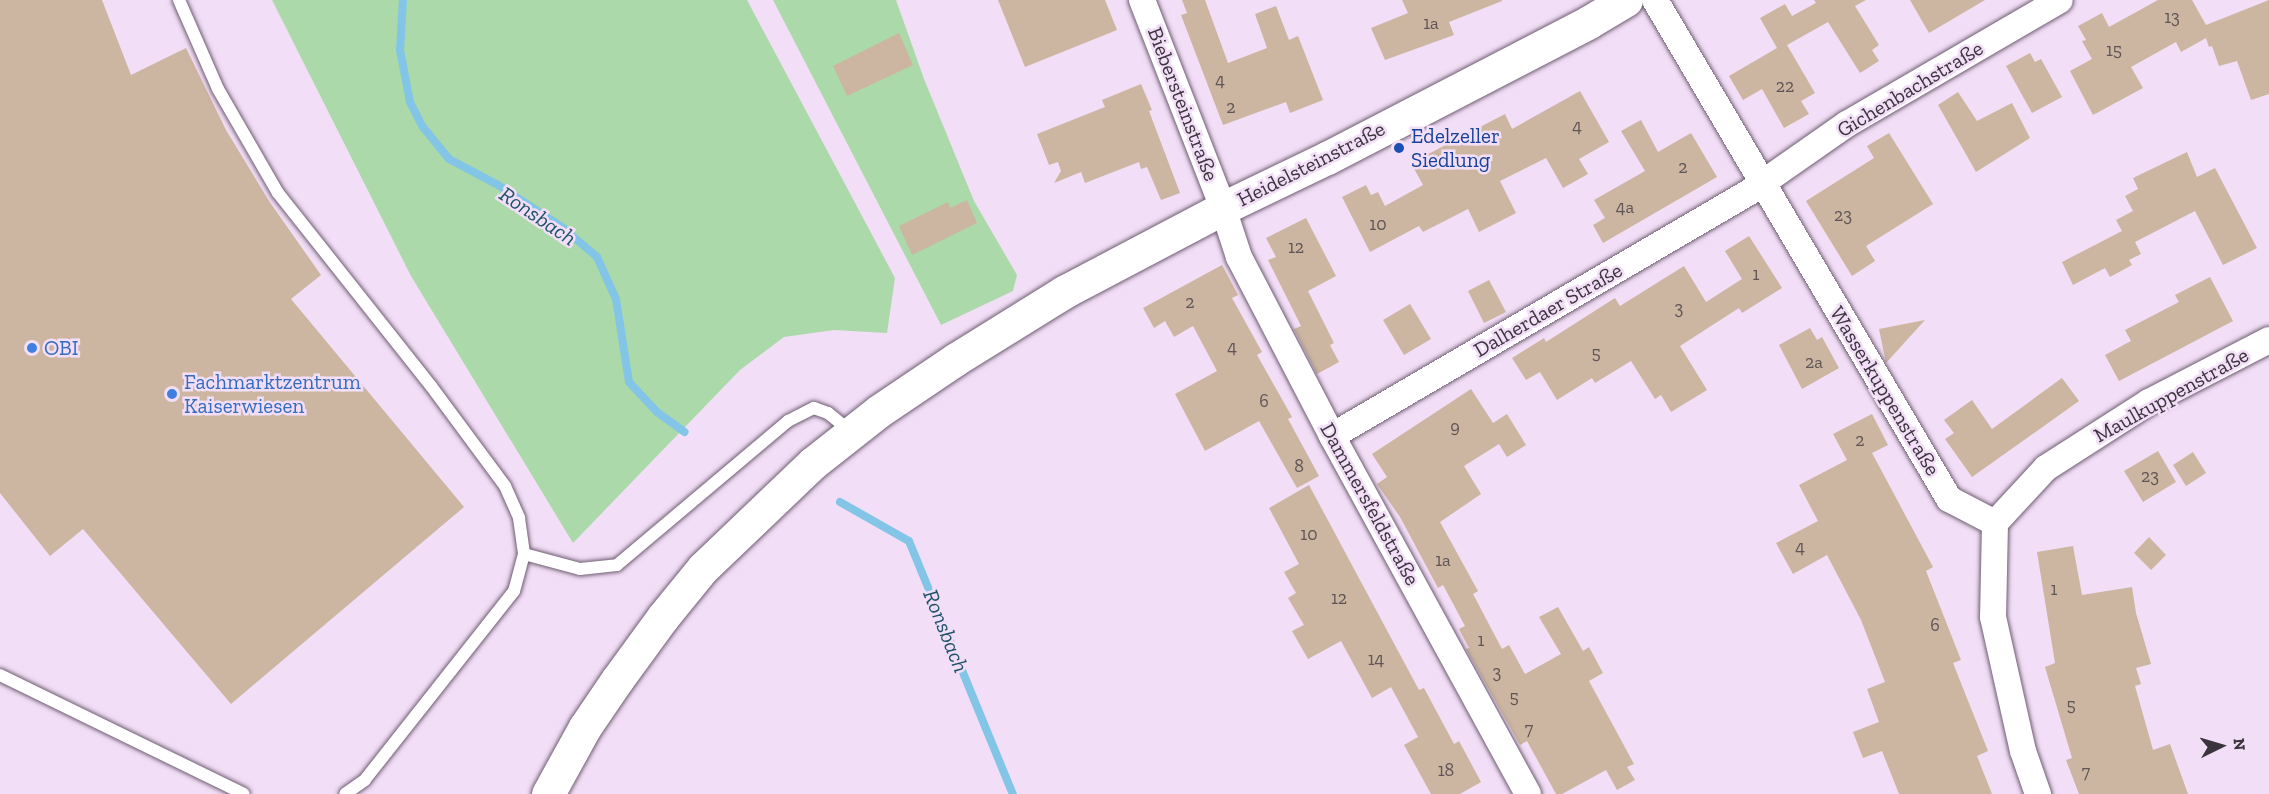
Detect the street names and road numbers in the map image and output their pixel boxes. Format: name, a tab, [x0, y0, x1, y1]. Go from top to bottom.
street label: Biebersteinstraße	[1142, 24, 1224, 184]
street label: Gichenbachstraße	[1832, 35, 1988, 143]
street label: Heidelsteinstraße	[1233, 116, 1389, 212]
street label: Dalherdaer Straße	[1469, 257, 1627, 363]
street label: Wasserkuppenstraße	[1824, 302, 1946, 480]
street label: Maulkuppenstraße	[2089, 342, 2253, 448]
street label: Dammersfeldstraße	[1315, 418, 1425, 590]

